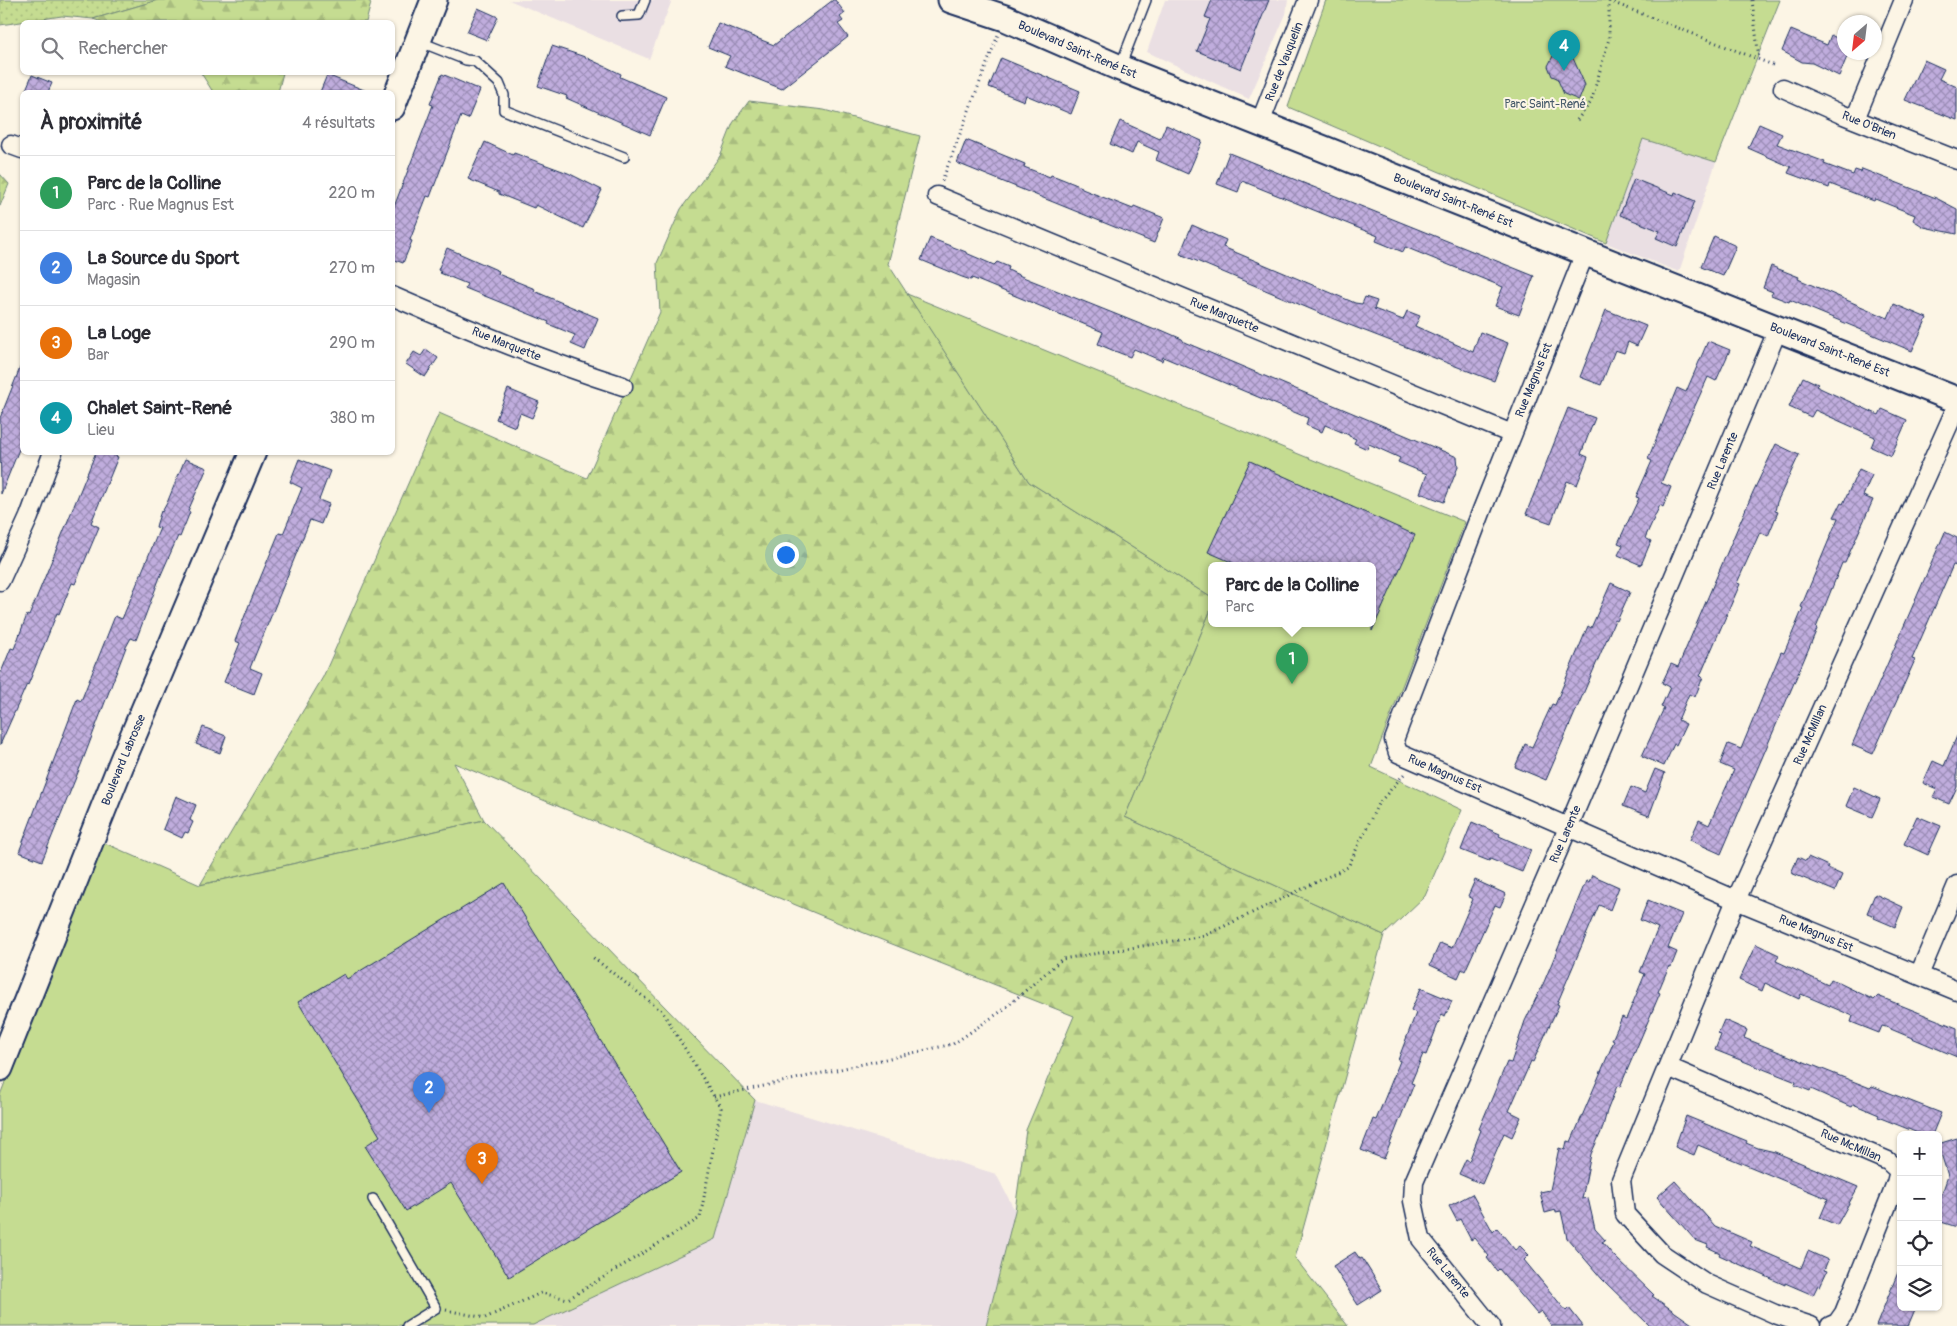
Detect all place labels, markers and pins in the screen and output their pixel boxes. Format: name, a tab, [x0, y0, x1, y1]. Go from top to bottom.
pin: 4	[1548, 30, 1580, 71]
pin: 1	[1276, 643, 1308, 684]
pin: 2	[413, 1072, 445, 1113]
pin: 3	[466, 1143, 498, 1184]

